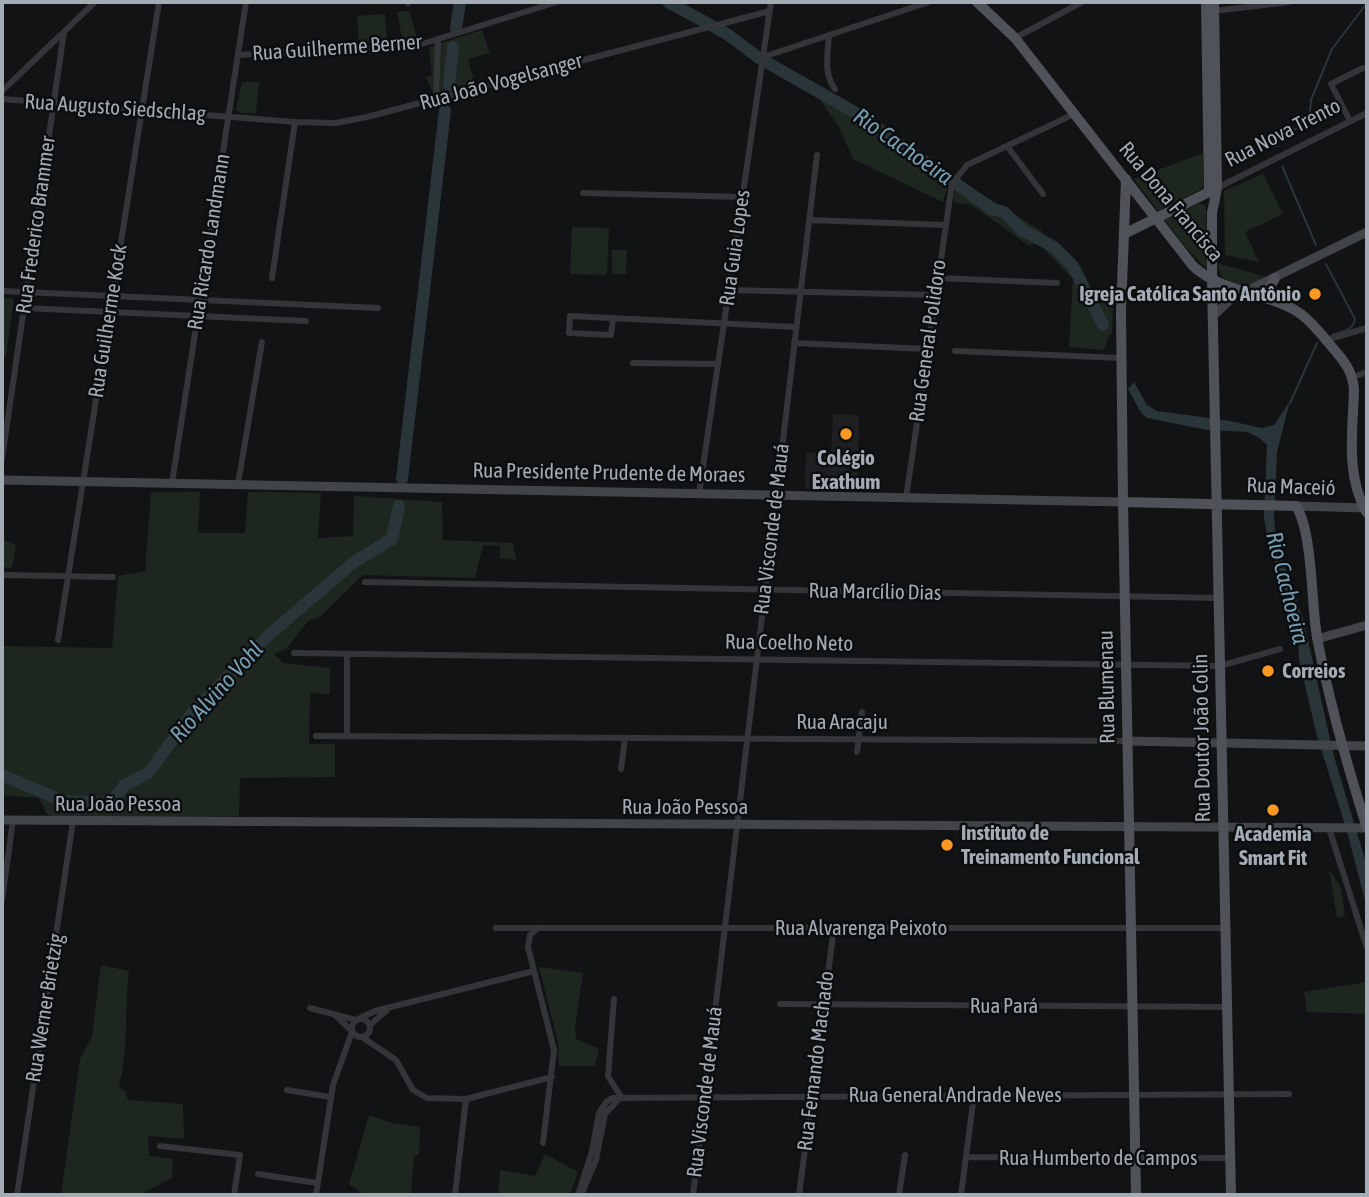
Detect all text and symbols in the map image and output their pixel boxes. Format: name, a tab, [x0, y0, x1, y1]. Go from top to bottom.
street label: Rua Guilherme Berner	[251, 30, 423, 66]
street label: Rua João Vogelsanger	[417, 48, 585, 116]
street label: Rua Augusto Siedschlag	[24, 89, 206, 127]
street label: Rua Nova Trento	[1221, 93, 1345, 173]
water label: Rio Cachoeira	[848, 103, 958, 191]
street label: Rua Frederico Brammer	[11, 134, 61, 316]
street label: Rua Dona Francisca	[1113, 137, 1229, 267]
street label: Rua Ricardo Landmann	[183, 152, 235, 332]
street label: Rua Guia Lopes	[714, 188, 756, 308]
street label: Rua Guilherme Kock	[83, 242, 133, 400]
street label: Rua General Polidoro	[904, 258, 952, 424]
place label: Igreja Católica Santo Antônio	[1079, 281, 1301, 307]
marker: Igreja Católica Santo Antônio	[1307, 286, 1323, 302]
marker: Colégio Exathum	[838, 426, 854, 442]
street label: Rua Visconde de Mauá	[749, 442, 795, 616]
place label: Colégio Exathum	[812, 445, 880, 495]
street label: Rua Presidente Prudente de Moraes	[472, 458, 746, 488]
street label: Rua Maceió	[1246, 473, 1336, 501]
water label: Rio Cachoeira	[1260, 529, 1314, 647]
street label: Rua Marcílio Dias	[808, 578, 942, 606]
street label: Rua Coelho Neto	[725, 629, 853, 657]
street label: Rua Blumenau	[1093, 630, 1121, 744]
water label: Rio Alvino Vohl	[164, 636, 270, 748]
street label: Rua Doutor João Colin	[1188, 653, 1216, 823]
place label: Correios	[1282, 658, 1345, 684]
marker: Correios	[1260, 663, 1276, 679]
street label: Rua Aracaju	[796, 709, 888, 735]
street label: Rua João Pessoa	[55, 791, 181, 817]
street label: Rua João Pessoa	[622, 794, 748, 820]
marker: Academia Smart Fit	[1265, 802, 1281, 818]
place label: Instituto de Treinamento Funcional	[961, 820, 1139, 870]
place label: Academia Smart Fit	[1234, 821, 1312, 871]
marker: Instituto de Treinamento Funcional	[939, 837, 955, 853]
street label: Rua Alvarenga Peixoto	[775, 915, 947, 941]
street label: Rua Werner Brietzig	[21, 932, 69, 1084]
street label: Rua Fernando Machado	[792, 970, 840, 1152]
street label: Rua Pará	[970, 993, 1038, 1019]
street label: Rua Visconde de Mauá	[682, 1005, 728, 1179]
street label: Rua General Andrade Neves	[848, 1082, 1062, 1108]
street label: Rua Humberto de Campos	[999, 1145, 1197, 1171]

